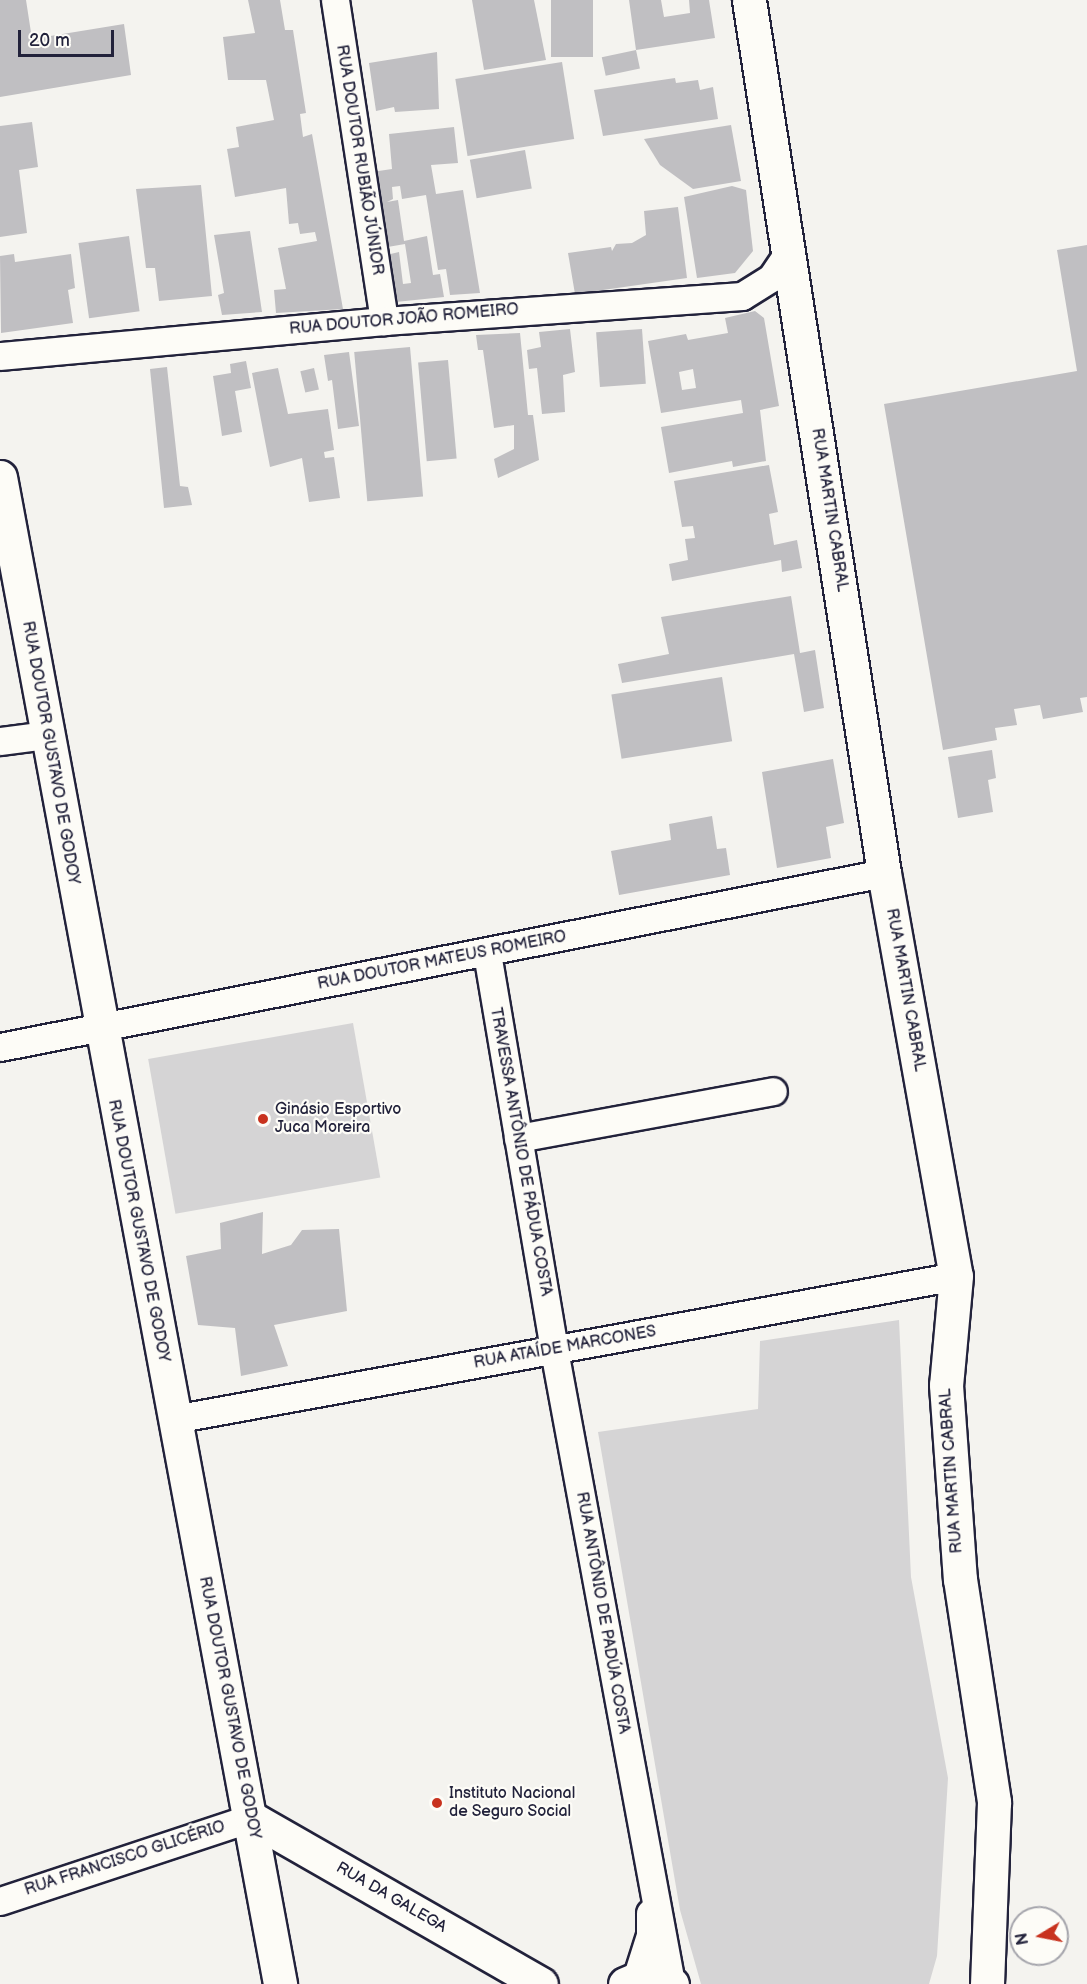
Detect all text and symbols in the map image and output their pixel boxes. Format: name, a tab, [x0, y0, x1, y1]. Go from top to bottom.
scale bar	[21, 18, 117, 56]
text: 20 m	[29, 30, 70, 51]
street label: RUA DOUTOR RUBIÃO JÚNIOR	[331, 43, 387, 277]
street label: RUA DOUTOR JOÃO ROMEIRO	[288, 300, 520, 340]
street label: RUA MARTIN CABRAL	[807, 427, 851, 593]
street label: RUA DOUTOR GUSTAVO DE GODOY	[17, 620, 83, 886]
street label: RUA MARTIN CABRAL	[881, 907, 929, 1073]
street label: RUA DOUTOR MATEUS ROMEIRO	[316, 927, 568, 995]
street label: TRAVESSA ANTÔNIO DE PÁDUA COSTA	[485, 1006, 555, 1298]
street label: RUA DOUTOR GUSTAVO DE GODOY	[103, 1098, 173, 1364]
place label: Ginásio Esportivo Juca Moreira	[275, 1100, 401, 1138]
marker: Ginásio Esportivo Juca Moreira	[256, 1112, 270, 1126]
street label: RUA ATAÍDE MARCONES	[472, 1322, 658, 1374]
street label: RUA MARTIN CABRAL	[937, 1388, 967, 1554]
street label: RUA ANTÔNIO DE PADÚA COSTA	[571, 1491, 633, 1735]
street label: RUA DOUTOR GUSTAVO DE GODOY	[194, 1575, 264, 1841]
place label: Instituto Nacional de Seguro Social	[449, 1784, 575, 1822]
marker: Instituto Nacional de Seguro Social	[430, 1796, 444, 1810]
street label: RUA FRANCISCO GLICÉRIO	[22, 1817, 228, 1901]
street label: RUA DA GALEGA	[332, 1859, 450, 1937]
north arrow	[1009, 1906, 1069, 1966]
text: N	[1012, 1931, 1033, 1946]

